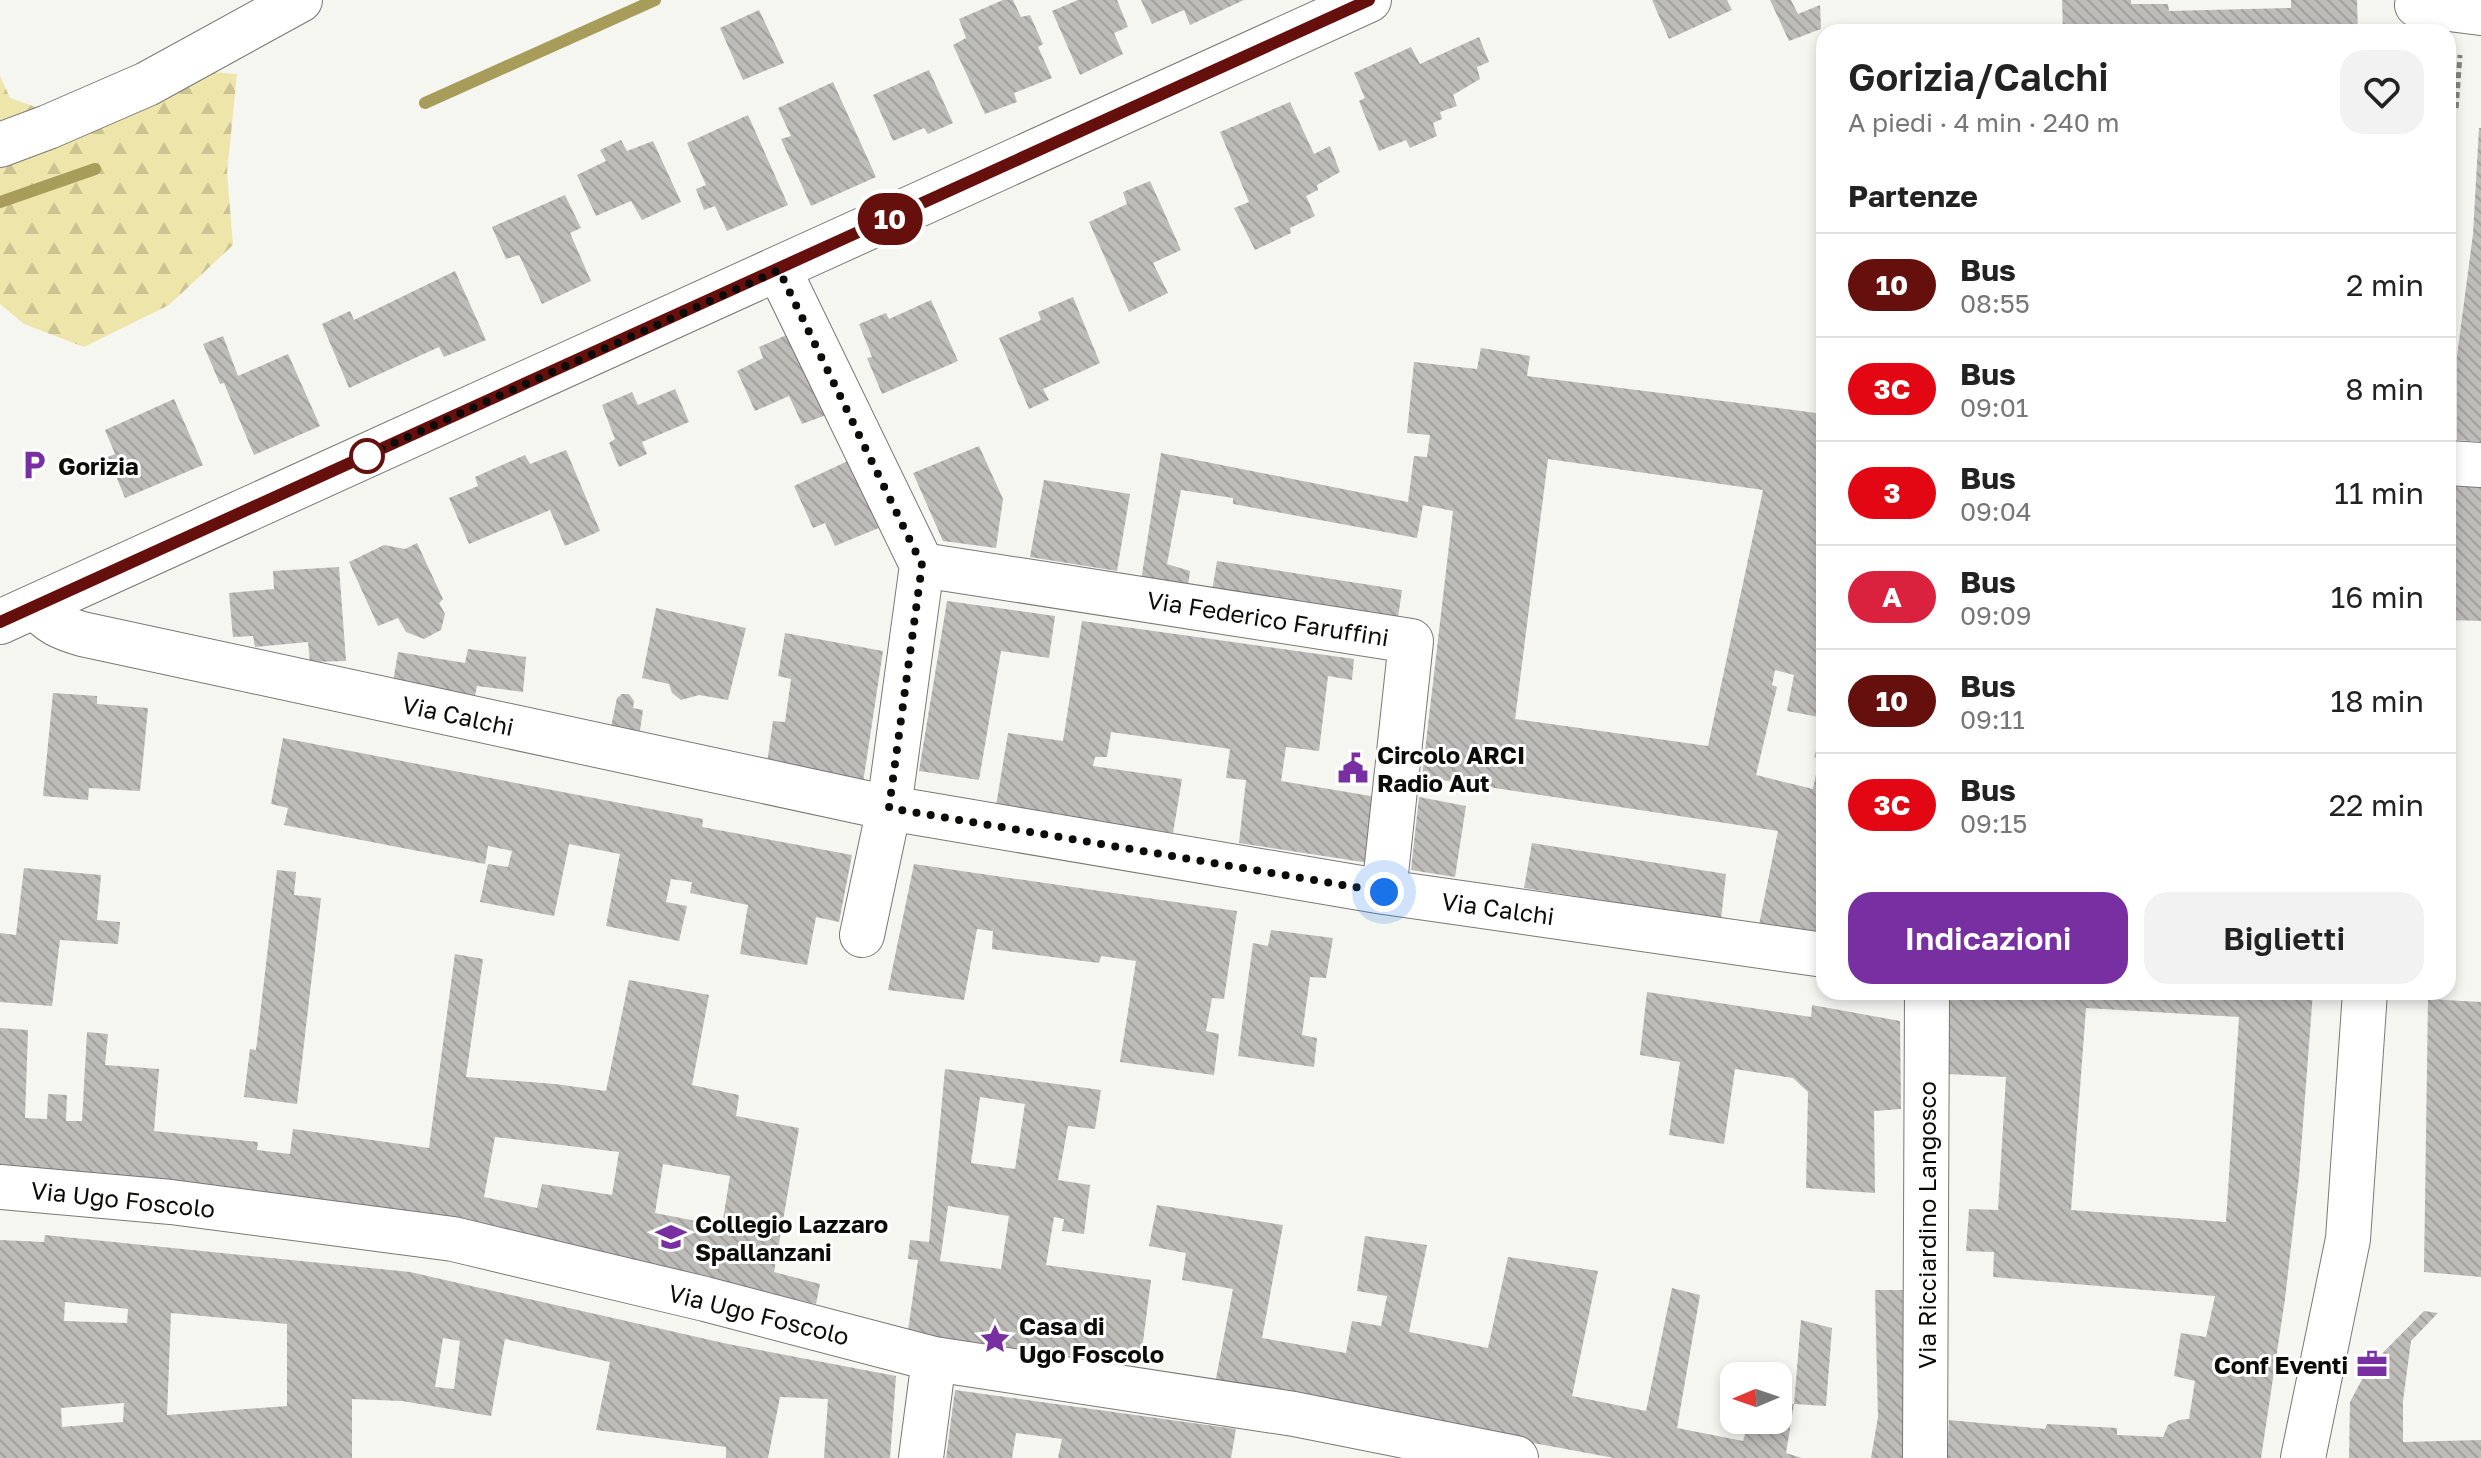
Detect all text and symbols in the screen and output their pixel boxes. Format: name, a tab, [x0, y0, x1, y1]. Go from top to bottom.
button: heart	[2340, 50, 2424, 134]
text: Gorizia/Calchi	[1848, 54, 2109, 99]
text: A piedi · 4 min · 240 m	[1848, 107, 2119, 138]
text: Partenze	[1848, 178, 1978, 214]
line badge: 10	[854, 193, 926, 245]
text: 10	[874, 202, 906, 235]
text: Bus	[1960, 252, 2016, 288]
text: 2 min	[2346, 267, 2424, 303]
text: 10	[1876, 268, 1908, 301]
text: 08:55	[1960, 288, 2030, 319]
text: Bus	[1960, 356, 2016, 392]
text: 8 min	[2345, 371, 2424, 407]
text: 3C	[1874, 372, 1910, 405]
text: 09:01	[1960, 392, 2028, 423]
unlabelled marker	[350, 439, 384, 473]
parking icon: Gorizia	[17, 448, 51, 482]
place label: Gorizia	[58, 451, 139, 480]
text: Bus	[1960, 460, 2016, 496]
text: 11 min	[2334, 475, 2424, 511]
text: 3	[1883, 476, 1901, 509]
text: 09:04	[1960, 496, 2032, 527]
text: Bus	[1960, 564, 2016, 600]
text: 16 min	[2331, 579, 2424, 615]
text: A	[1882, 580, 1902, 613]
street label: Via Federico Faruffini	[1145, 585, 1391, 651]
text: 09:09	[1960, 600, 2032, 631]
text: Bus	[1960, 668, 2016, 704]
text: 18 min	[2331, 683, 2424, 719]
text: 10	[1876, 684, 1908, 717]
street label: Via Calchi	[399, 689, 517, 741]
text: 09:11	[1960, 704, 2025, 735]
place label: Circolo ARCI Radio Aut	[1377, 740, 1525, 797]
public building icon: Circolo ARCI Radio Aut	[1336, 751, 1370, 785]
text: Bus	[1960, 772, 2016, 808]
text: 22 min	[2329, 787, 2424, 823]
text: 3C	[1874, 788, 1910, 821]
text: 09:15	[1960, 808, 2027, 839]
your location	[1364, 872, 1404, 912]
street label: Via Calchi	[1440, 886, 1556, 930]
button: Indicazioni	[1848, 892, 2128, 984]
button: Biglietti	[2144, 892, 2424, 984]
street label: Via Ricciardino Langosco	[1912, 1081, 1941, 1369]
street label: Via Ugo Foscolo	[29, 1175, 217, 1223]
place label: Collegio Lazzaro Spallanzani	[695, 1209, 888, 1266]
school or university icon: Collegio Lazzaro Spallanzani	[654, 1220, 688, 1254]
street label: Via Ugo Foscolo	[666, 1278, 852, 1350]
place label: Casa di Ugo Foscolo	[1019, 1311, 1164, 1368]
place icon: Casa di Ugo Foscolo	[978, 1322, 1012, 1356]
office icon: Conf Eventi	[2355, 1347, 2389, 1381]
place label: Conf Eventi	[2214, 1350, 2348, 1379]
north arrow	[1720, 1362, 1792, 1434]
map controls	[1720, 1362, 1792, 1434]

